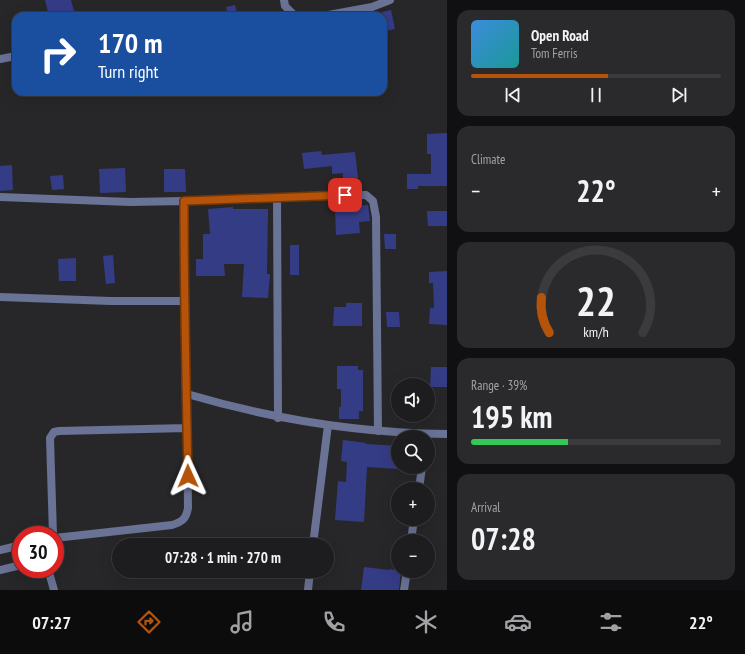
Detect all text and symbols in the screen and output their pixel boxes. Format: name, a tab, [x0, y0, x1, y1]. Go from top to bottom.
text: 170 m	[98, 24, 162, 61]
text: Open Road	[531, 26, 589, 45]
icon: right	[32, 28, 84, 80]
text: Tom Ferris	[531, 45, 577, 62]
text: Turn right	[98, 60, 158, 83]
icon: previous	[502, 84, 524, 106]
icon: pause	[585, 84, 607, 106]
icon: next	[668, 84, 690, 106]
text: Climate	[471, 151, 505, 168]
text: 22°	[576, 171, 616, 210]
text: −	[471, 177, 480, 205]
text: +	[712, 177, 721, 205]
pin	[328, 178, 362, 212]
icon: arrive	[334, 184, 356, 206]
text: 22	[576, 274, 616, 327]
text: km/h	[583, 322, 609, 341]
text: Range · 39%	[471, 377, 527, 394]
map controls	[391, 378, 435, 578]
button: sound	[391, 378, 435, 422]
text: 195 km	[471, 397, 552, 436]
button: search	[391, 430, 435, 474]
position arrow	[167, 455, 209, 497]
button: +	[391, 482, 435, 526]
text: Arrival	[471, 499, 500, 516]
text: 07:28	[471, 519, 536, 558]
speed limit sign: 30	[12, 526, 64, 578]
button: −	[391, 534, 435, 578]
text: 07:28 · 1 min · 270 m	[165, 548, 281, 567]
icon: directions	[135, 608, 163, 636]
icon: music	[228, 608, 256, 636]
icon: phone	[320, 608, 348, 636]
icon: climate	[412, 608, 440, 636]
icon: car	[504, 608, 532, 636]
icon: filters	[597, 608, 625, 636]
text: 07:27	[32, 611, 71, 634]
text: 22°	[689, 611, 713, 634]

